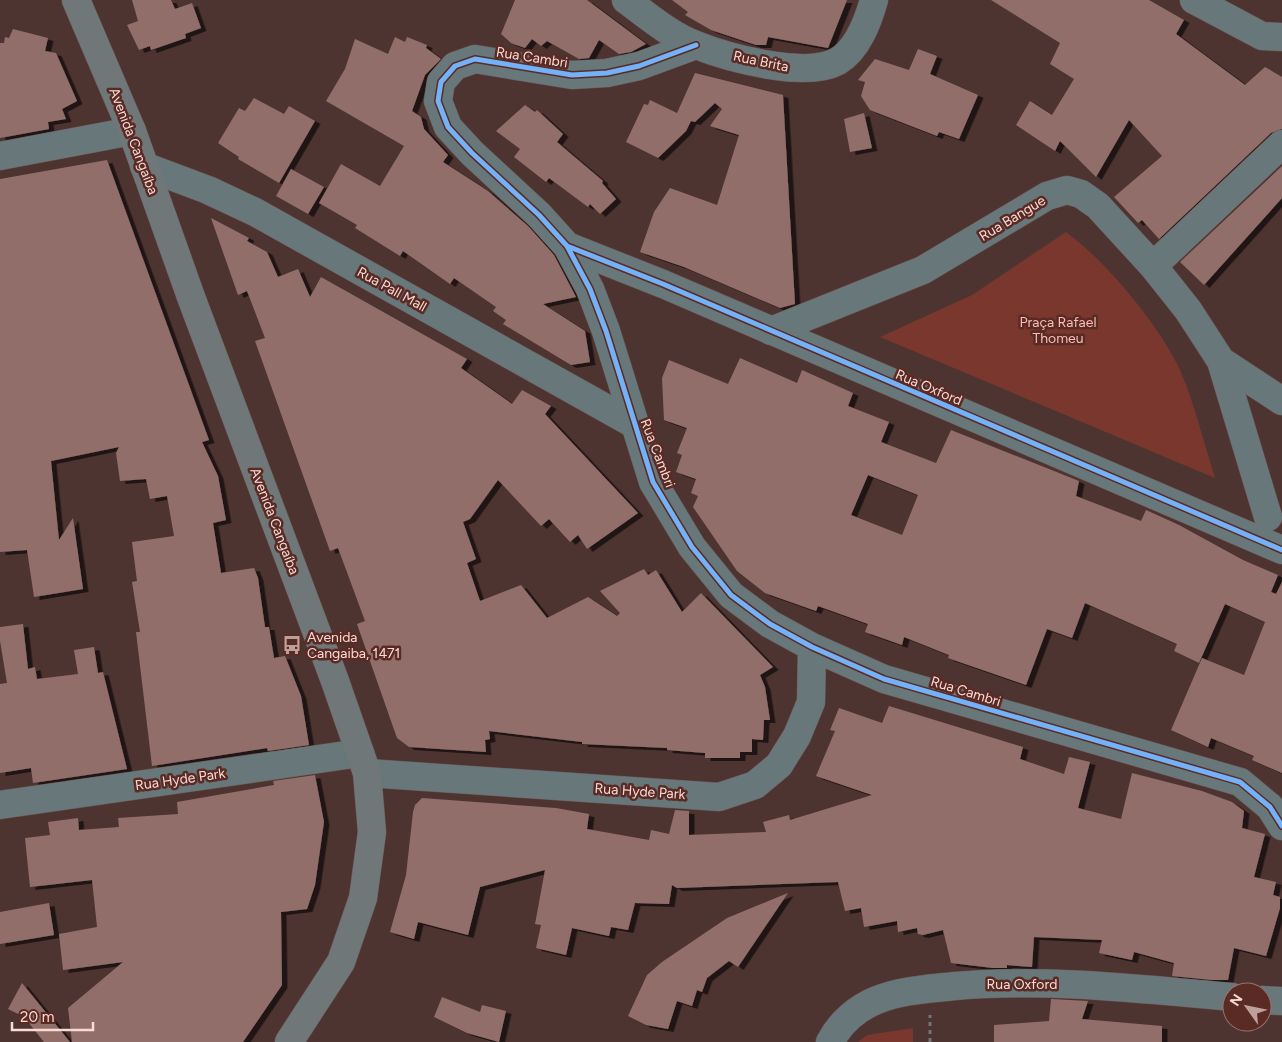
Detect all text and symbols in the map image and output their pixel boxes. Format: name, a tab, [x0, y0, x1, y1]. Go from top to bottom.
street label: Rua Cambri	[495, 43, 569, 72]
street label: Rua Brita	[732, 47, 790, 76]
street label: Avenida Cangaíba	[105, 85, 162, 197]
street label: Rua Bangue	[976, 192, 1049, 245]
street label: Rua Pall Mall	[354, 263, 430, 316]
park label: Praça Rafael Thomeu	[1020, 314, 1096, 347]
street label: Rua Oxford	[893, 366, 965, 409]
street label: Rua Cambri	[637, 416, 678, 490]
street label: Avenida Cangaíba	[246, 465, 303, 577]
place label: Avenida Cangaiba, 1471	[307, 629, 400, 662]
bus stop icon: Avenida Cangaiba, 1471	[281, 634, 303, 656]
street label: Rua Cambri	[929, 673, 1003, 710]
street label: Rua Hyde Park	[134, 765, 226, 794]
street label: Rua Hyde Park	[594, 780, 686, 803]
street label: Rua Oxford	[987, 976, 1057, 993]
north arrow	[1222, 982, 1272, 1032]
text: N	[1226, 991, 1247, 1009]
scale bar	[12, 1000, 94, 1032]
text: 20 m	[20, 1008, 54, 1026]

